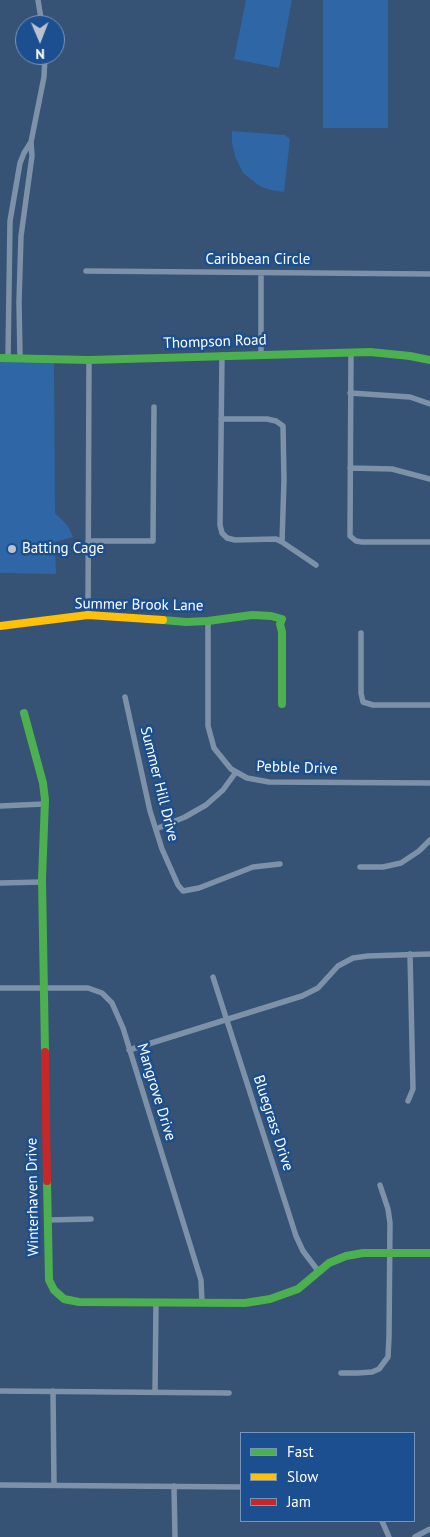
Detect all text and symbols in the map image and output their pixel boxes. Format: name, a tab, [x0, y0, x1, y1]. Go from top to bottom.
north arrow	[15, 15, 65, 65]
text: N	[35, 45, 45, 63]
street label: Caribbean Circle	[206, 251, 310, 269]
street label: Thompson Road	[163, 331, 267, 353]
place label: Batting Cage	[22, 540, 104, 558]
marker: Batting Cage	[6, 543, 18, 555]
street label: Summer Brook Lane	[74, 595, 204, 615]
street label: Summer Hill Drive	[136, 725, 182, 843]
street label: Pebble Drive	[256, 758, 338, 778]
street label: Mangrove Drive	[133, 1041, 179, 1143]
street label: Bluegrass Drive	[249, 1073, 297, 1173]
street label: Winterhaven Drive	[23, 1138, 43, 1256]
legend	[240, 1432, 415, 1522]
text: Fast	[287, 1442, 314, 1461]
text: Slow	[287, 1467, 318, 1486]
text: Jam	[287, 1492, 311, 1511]

